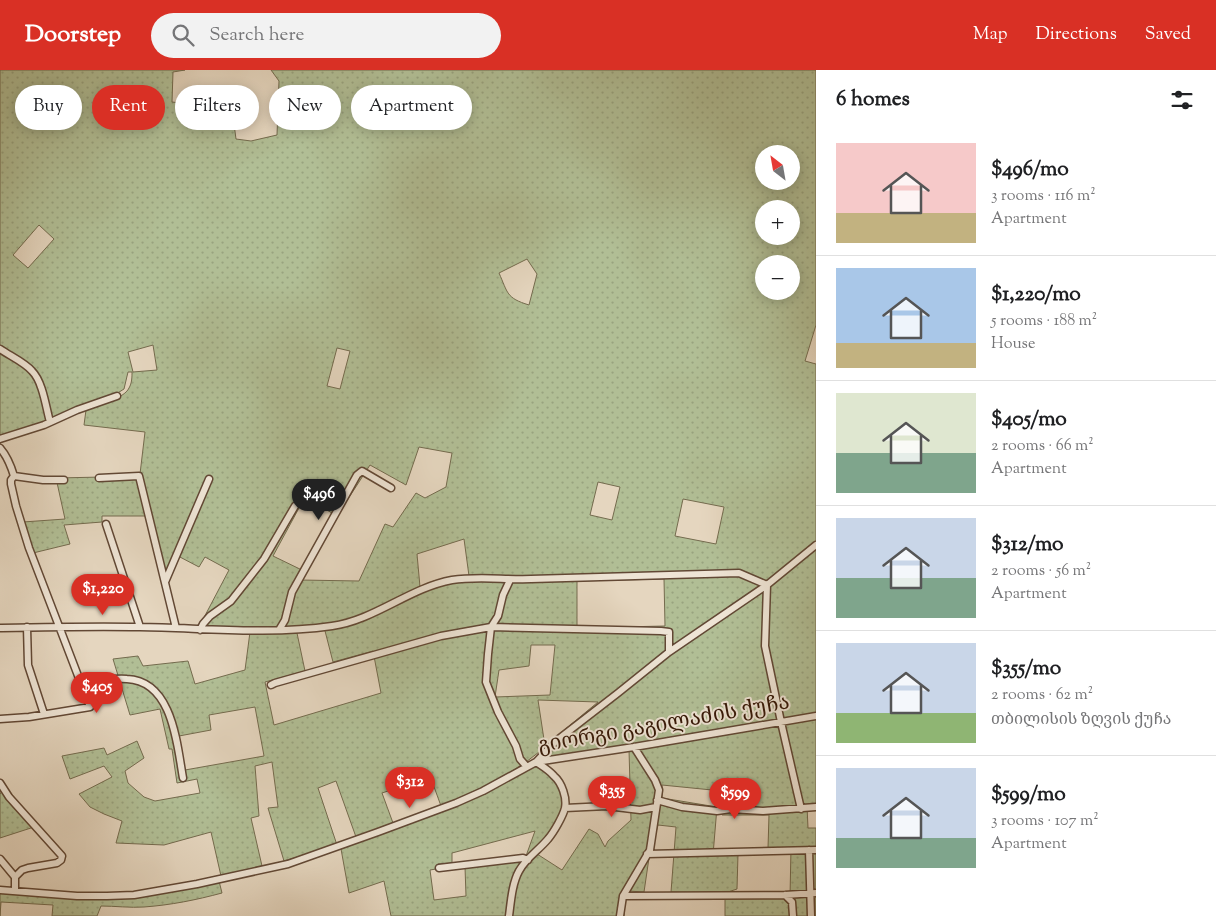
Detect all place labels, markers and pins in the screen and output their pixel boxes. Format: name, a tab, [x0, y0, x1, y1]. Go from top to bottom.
pin: $496	[289, 478, 349, 521]
pin: $1,220	[62, 574, 144, 616]
pin: $405	[67, 672, 127, 714]
pin: $312	[380, 766, 440, 809]
pin: $355	[582, 776, 642, 818]
pin: $599	[705, 778, 765, 820]

